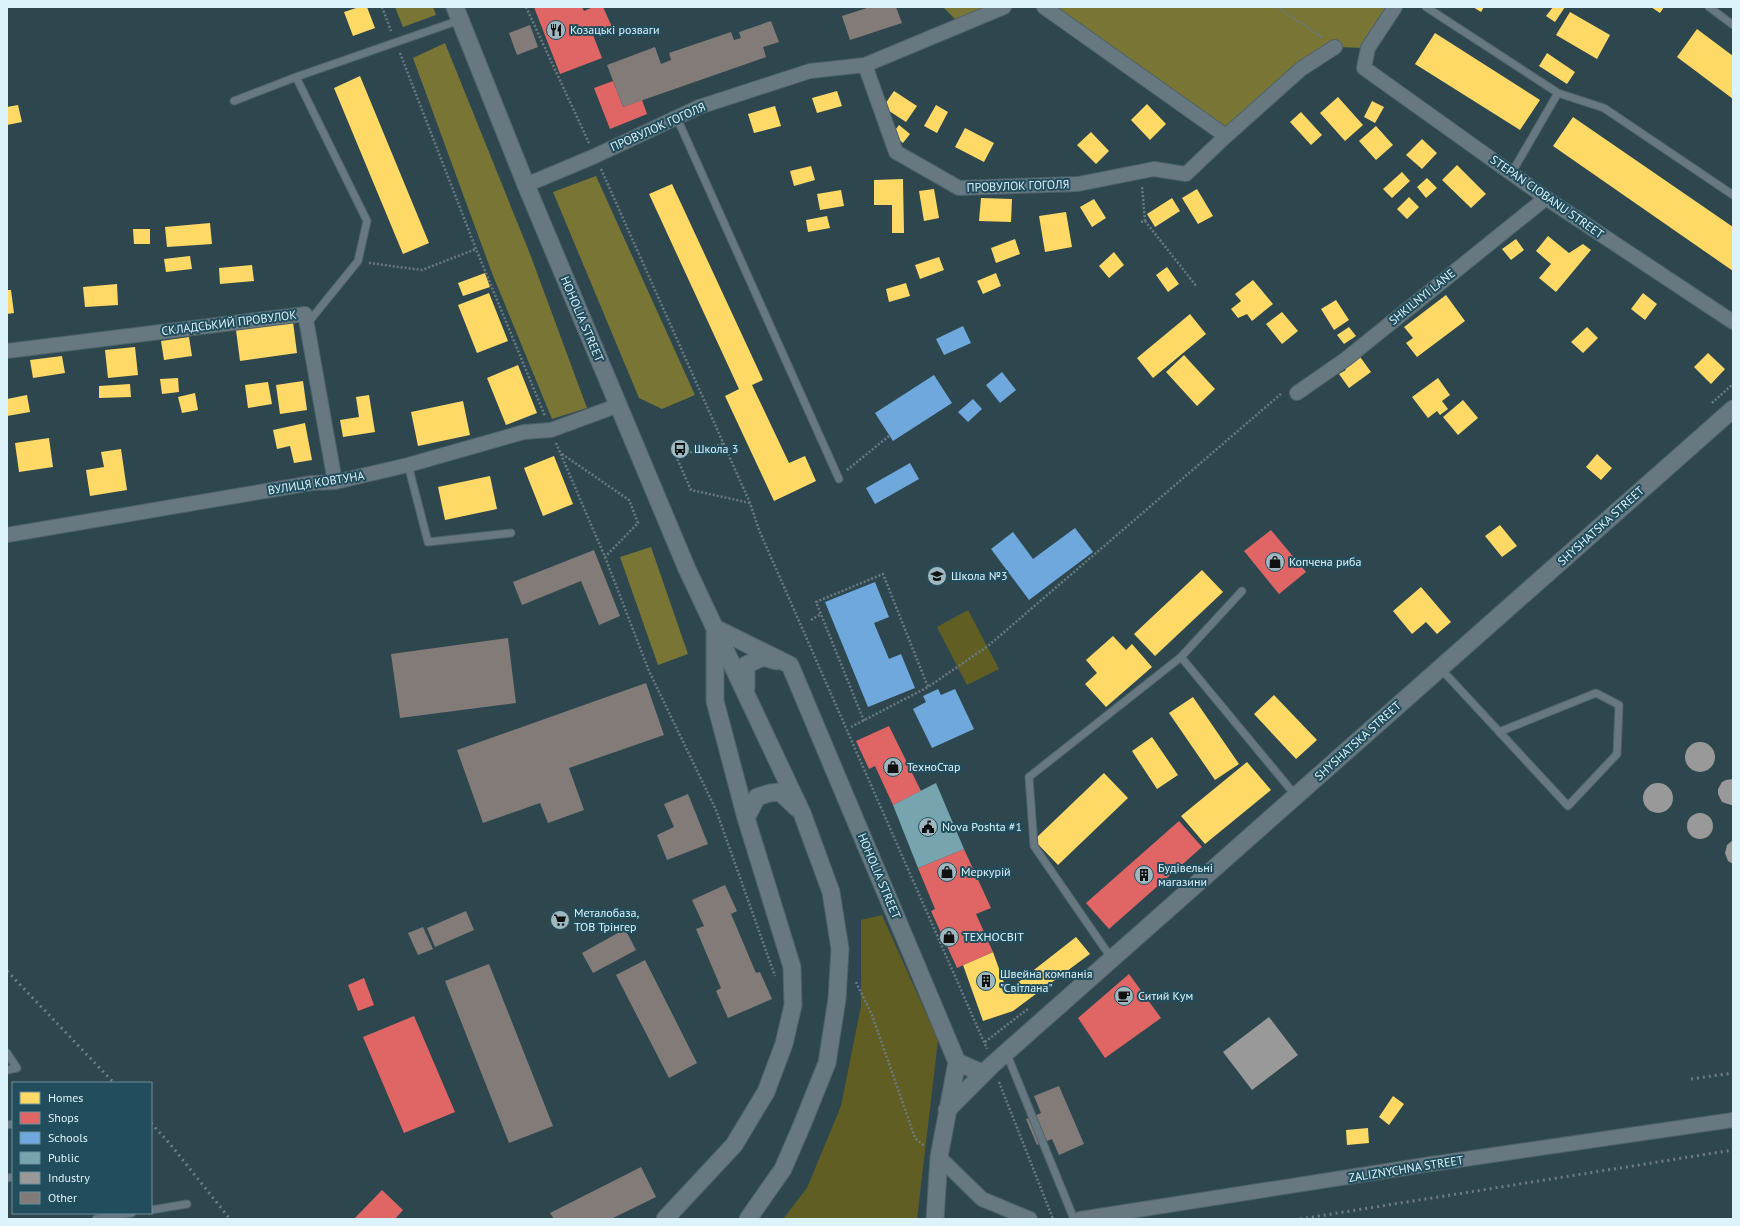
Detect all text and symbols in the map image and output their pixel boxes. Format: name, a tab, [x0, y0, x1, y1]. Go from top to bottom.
restaurant icon: Козацькі розваги	[545, 19, 567, 41]
place label: Козацькі розваги	[570, 22, 660, 37]
street label: ПРОВУЛОК ГОГОЛЯ	[608, 99, 708, 154]
street label: STEPAN CIOBANU STREET	[1488, 152, 1607, 242]
street label: ПРОВУЛОК ГОГОЛЯ	[966, 176, 1070, 195]
street label: SHKILNYI LANE	[1386, 265, 1458, 328]
street label: HOHOLIA STREET	[558, 274, 607, 364]
street label: СКЛАДСЬКИЙ ПРОВУЛОК	[161, 307, 297, 338]
bus stop icon: Школа 3	[669, 438, 691, 460]
place label: Школа 3	[694, 441, 738, 456]
street label: ВУЛИЦЯ КОВТУНА	[267, 467, 365, 498]
street label: SHYSHATSKA STREET	[1554, 483, 1647, 568]
shop icon: Копчена риба	[1264, 551, 1286, 573]
place label: Копчена риба	[1289, 554, 1361, 569]
school or university icon: Школа №3	[926, 565, 948, 587]
place label: Школа №3	[951, 568, 1008, 583]
street label: SHYSHATSKA STREET	[1311, 698, 1404, 783]
shop icon: ТехноСтар	[882, 756, 904, 778]
place label: ТехноСтар	[907, 759, 960, 774]
public building icon: Nova Poshta #1	[917, 816, 939, 838]
place label: Nova Poshta #1	[942, 819, 1022, 834]
street label: HOHOLIA STREET	[855, 831, 904, 921]
place label: Будівельні магазини	[1158, 860, 1213, 889]
shop icon: Меркурій	[936, 861, 958, 883]
place label: Меркурій	[961, 864, 1011, 879]
building icon: Будівельні магазини	[1133, 864, 1155, 886]
place label: Металобаза, ТОВ Трінгер	[574, 905, 639, 934]
supermarket icon: Металобаза, ТОВ Трінгер	[549, 909, 571, 931]
shop icon: ТЕХНОСВІТ	[938, 926, 960, 948]
place label: ТЕХНОСВІТ	[963, 929, 1024, 944]
place label: Швейна компанія "Світлана"	[1000, 966, 1092, 995]
building icon: Швейна компанія "Світлана"	[975, 970, 997, 992]
cafe icon: Ситий Кум	[1113, 985, 1135, 1007]
place label: Ситий Кум	[1138, 988, 1193, 1003]
legend	[12, 1082, 152, 1214]
text: Homes	[48, 1090, 83, 1105]
text: Shops	[48, 1110, 79, 1125]
text: Schools	[48, 1130, 88, 1145]
text: Public	[48, 1150, 80, 1165]
street label: ZALIZNYCHNA STREET	[1347, 1152, 1465, 1185]
text: Industry	[48, 1170, 90, 1185]
text: Other	[48, 1190, 77, 1205]

